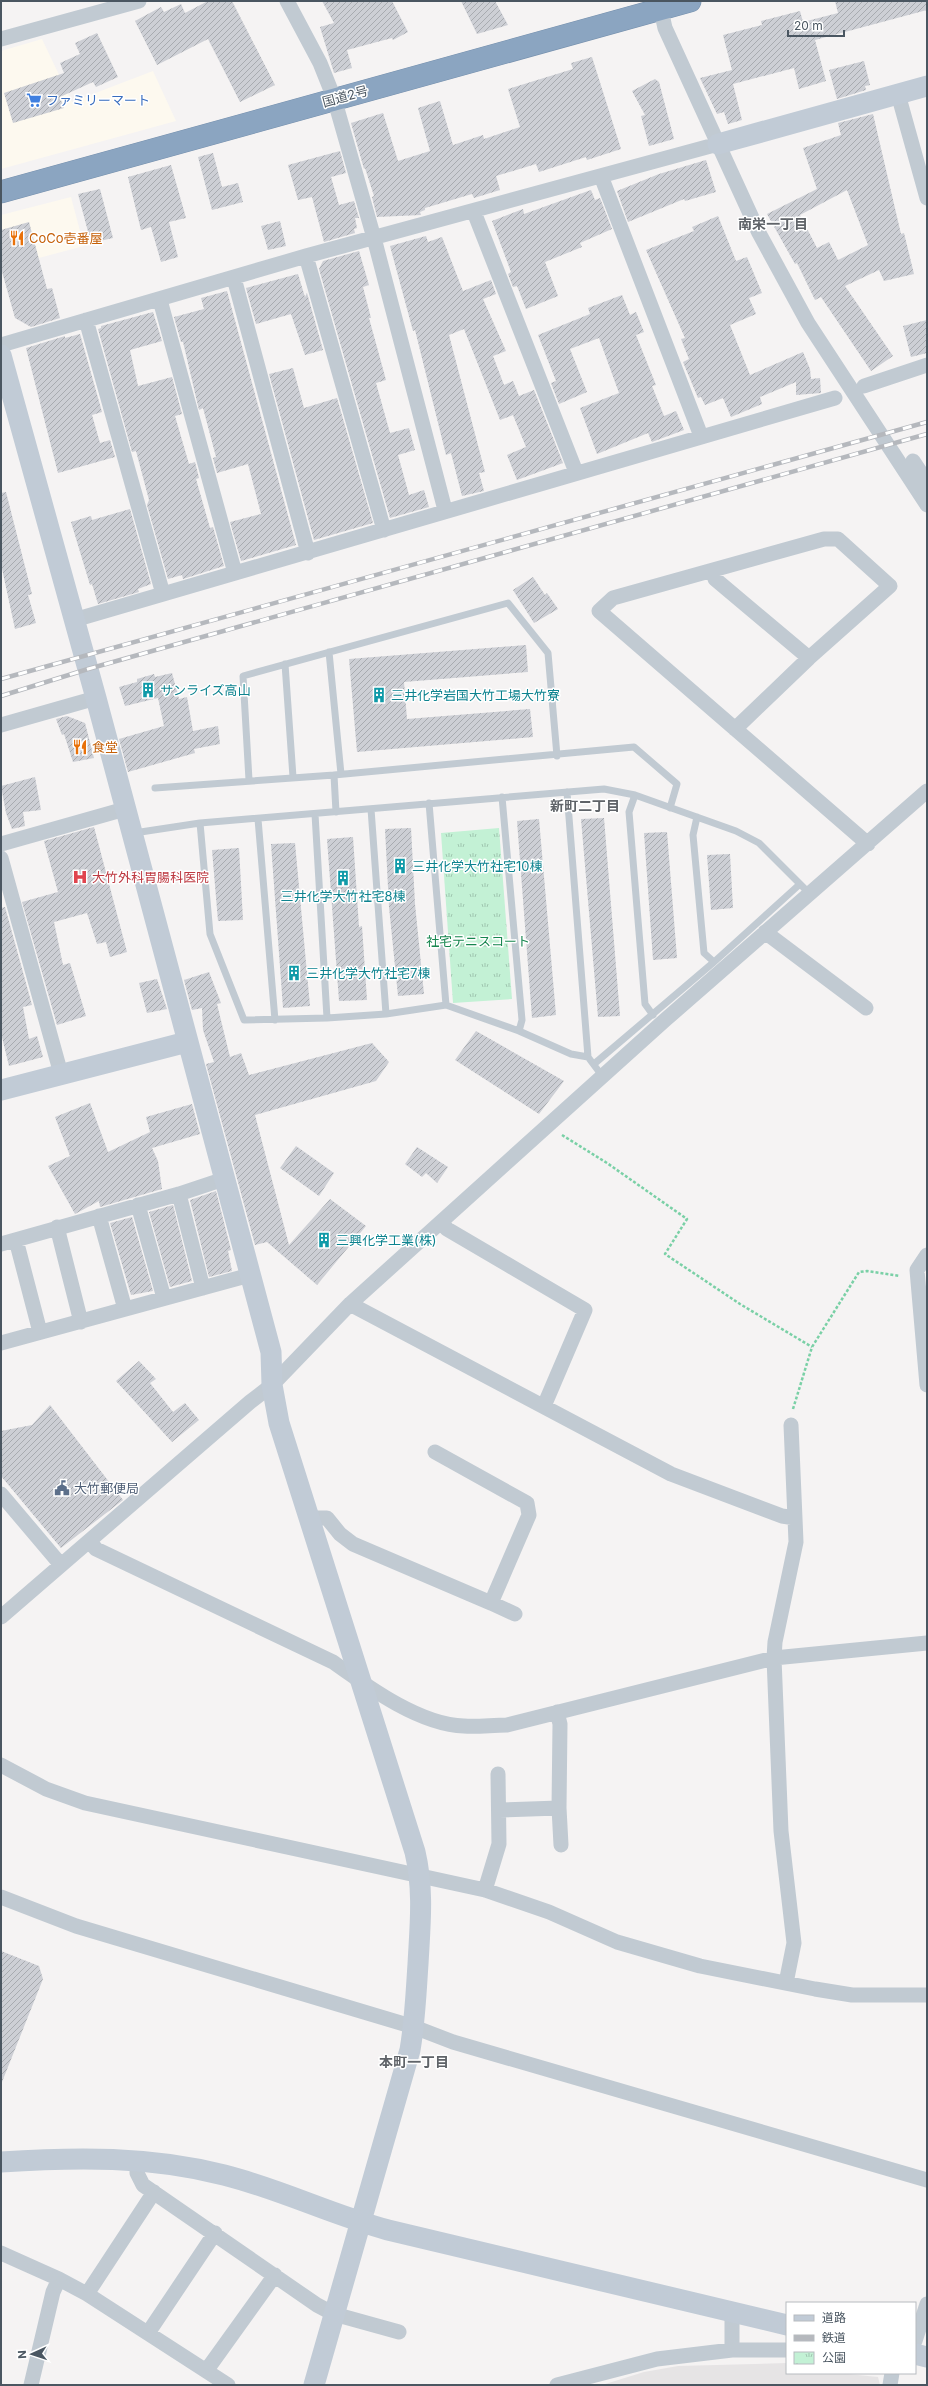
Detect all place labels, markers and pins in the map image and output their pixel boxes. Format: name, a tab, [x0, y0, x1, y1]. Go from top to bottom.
supermarket icon: ファミリーマート	[25, 91, 43, 109]
place label: ファミリーマート	[46, 92, 150, 108]
restaurant icon: CoCo壱番屋	[8, 229, 26, 247]
place label: CoCo壱番屋	[29, 230, 103, 246]
building icon: サンライズ高山	[139, 681, 157, 699]
place label: サンライズ高山	[160, 682, 251, 698]
building icon: 三井化学岩国大竹工場大竹寮	[370, 686, 388, 704]
place label: 三井化学岩国大竹工場大竹寮	[391, 687, 560, 703]
restaurant icon: 食堂	[71, 738, 89, 756]
place label: 食堂	[92, 739, 118, 755]
building icon: 三井化学大竹社宅10棟	[391, 857, 409, 875]
place label: 三井化学大竹社宅10棟	[412, 858, 543, 874]
hospital icon: 大竹外科胃腸科医院	[71, 868, 89, 886]
place label: 大竹外科胃腸科医院	[92, 869, 209, 885]
building icon: 三井化学大竹社宅8棟	[334, 869, 352, 887]
place label: 三井化学大竹社宅8棟	[280, 888, 406, 904]
building icon: 三井化学大竹社宅7棟	[285, 964, 303, 982]
place label: 三井化学大竹社宅7棟	[306, 965, 430, 981]
building icon: 三興化学工業(株)	[315, 1231, 333, 1249]
place label: 三興化学工業(株)	[336, 1232, 436, 1248]
public building icon: 大竹郵便局	[53, 1479, 71, 1497]
place label: 大竹郵便局	[74, 1480, 139, 1496]

